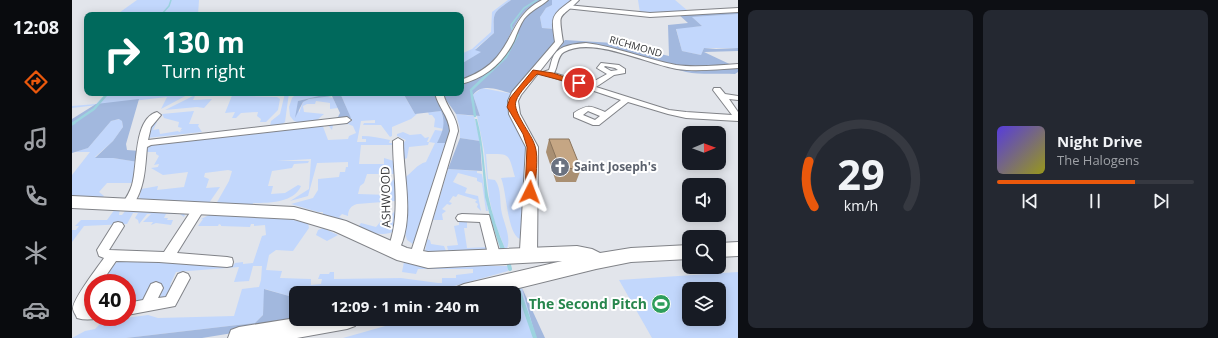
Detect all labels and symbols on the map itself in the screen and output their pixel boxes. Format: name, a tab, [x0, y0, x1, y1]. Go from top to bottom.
street label: RICHMOND	[608, 32, 664, 60]
pin	[562, 66, 596, 100]
north arrow	[682, 126, 726, 170]
church icon: Saint Joseph's	[549, 156, 571, 178]
place label: Saint Joseph's	[574, 158, 657, 175]
street label: ASHWOOD	[376, 166, 395, 228]
position arrow	[509, 171, 551, 213]
speed limit sign: 40	[84, 274, 136, 326]
sports icon: The Second Pitch	[650, 293, 672, 315]
place label: The Second Pitch	[529, 294, 647, 313]

